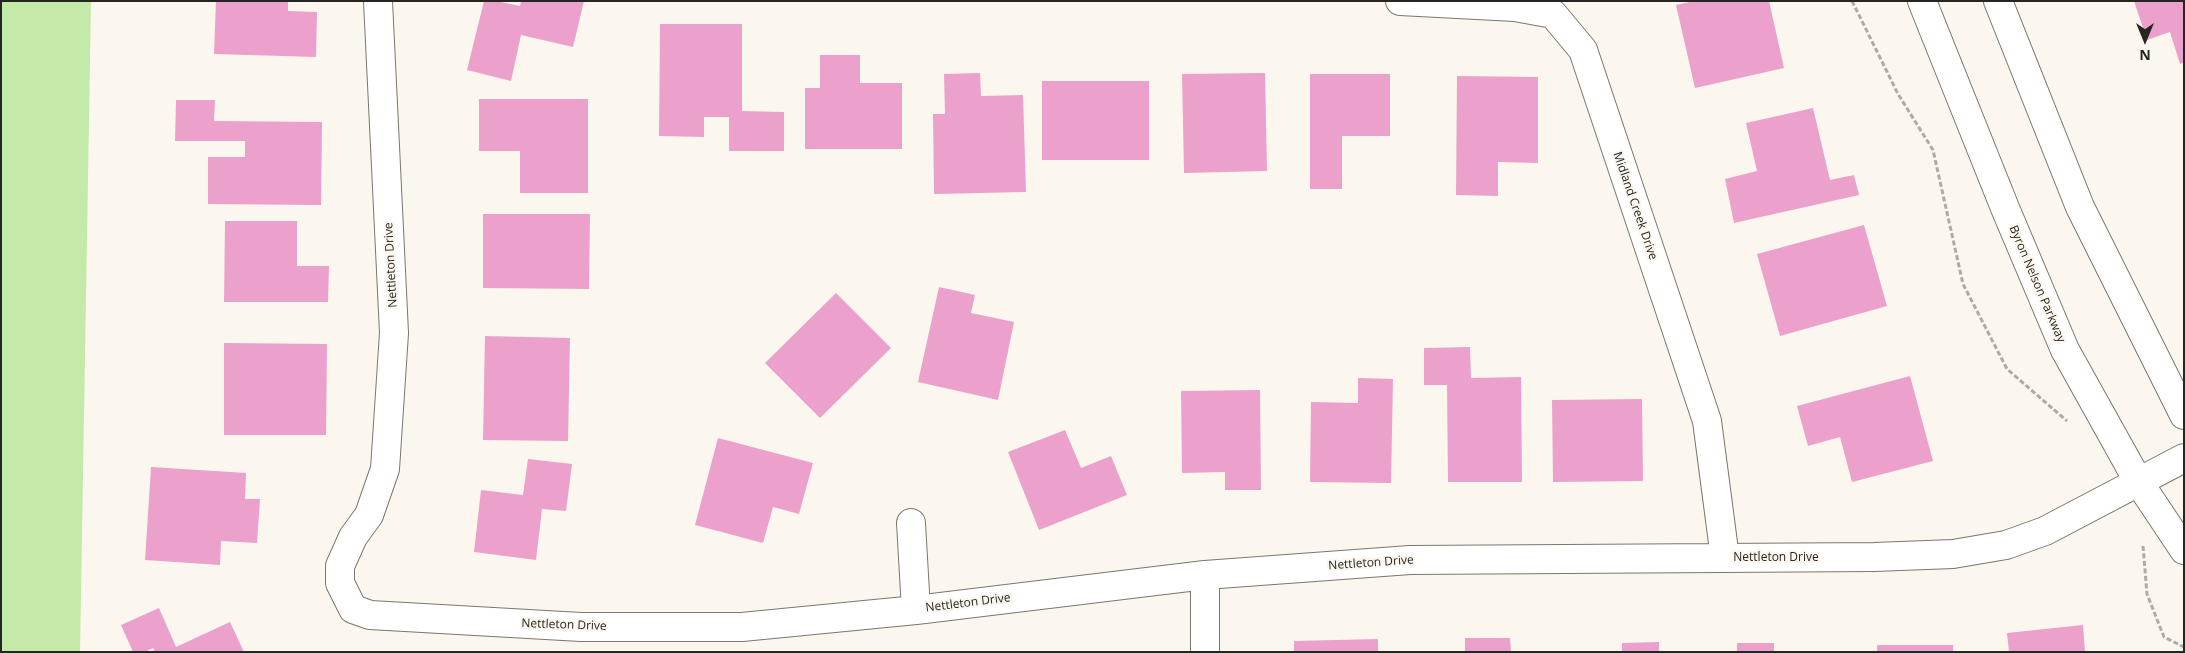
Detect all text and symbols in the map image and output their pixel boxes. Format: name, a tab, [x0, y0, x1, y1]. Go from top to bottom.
north arrow	[2120, 15, 2170, 65]
text: N	[2139, 46, 2151, 65]
street label: Midland Creek Drive	[1610, 150, 1660, 262]
street label: Nettleton Drive	[382, 222, 400, 308]
street label: Byron Nelson Parkway	[2006, 223, 2068, 345]
street label: Nettleton Drive	[1733, 551, 1819, 565]
street label: Nettleton Drive	[1328, 553, 1414, 573]
street label: Nettleton Drive	[925, 591, 1011, 615]
street label: Nettleton Drive	[521, 616, 607, 634]

